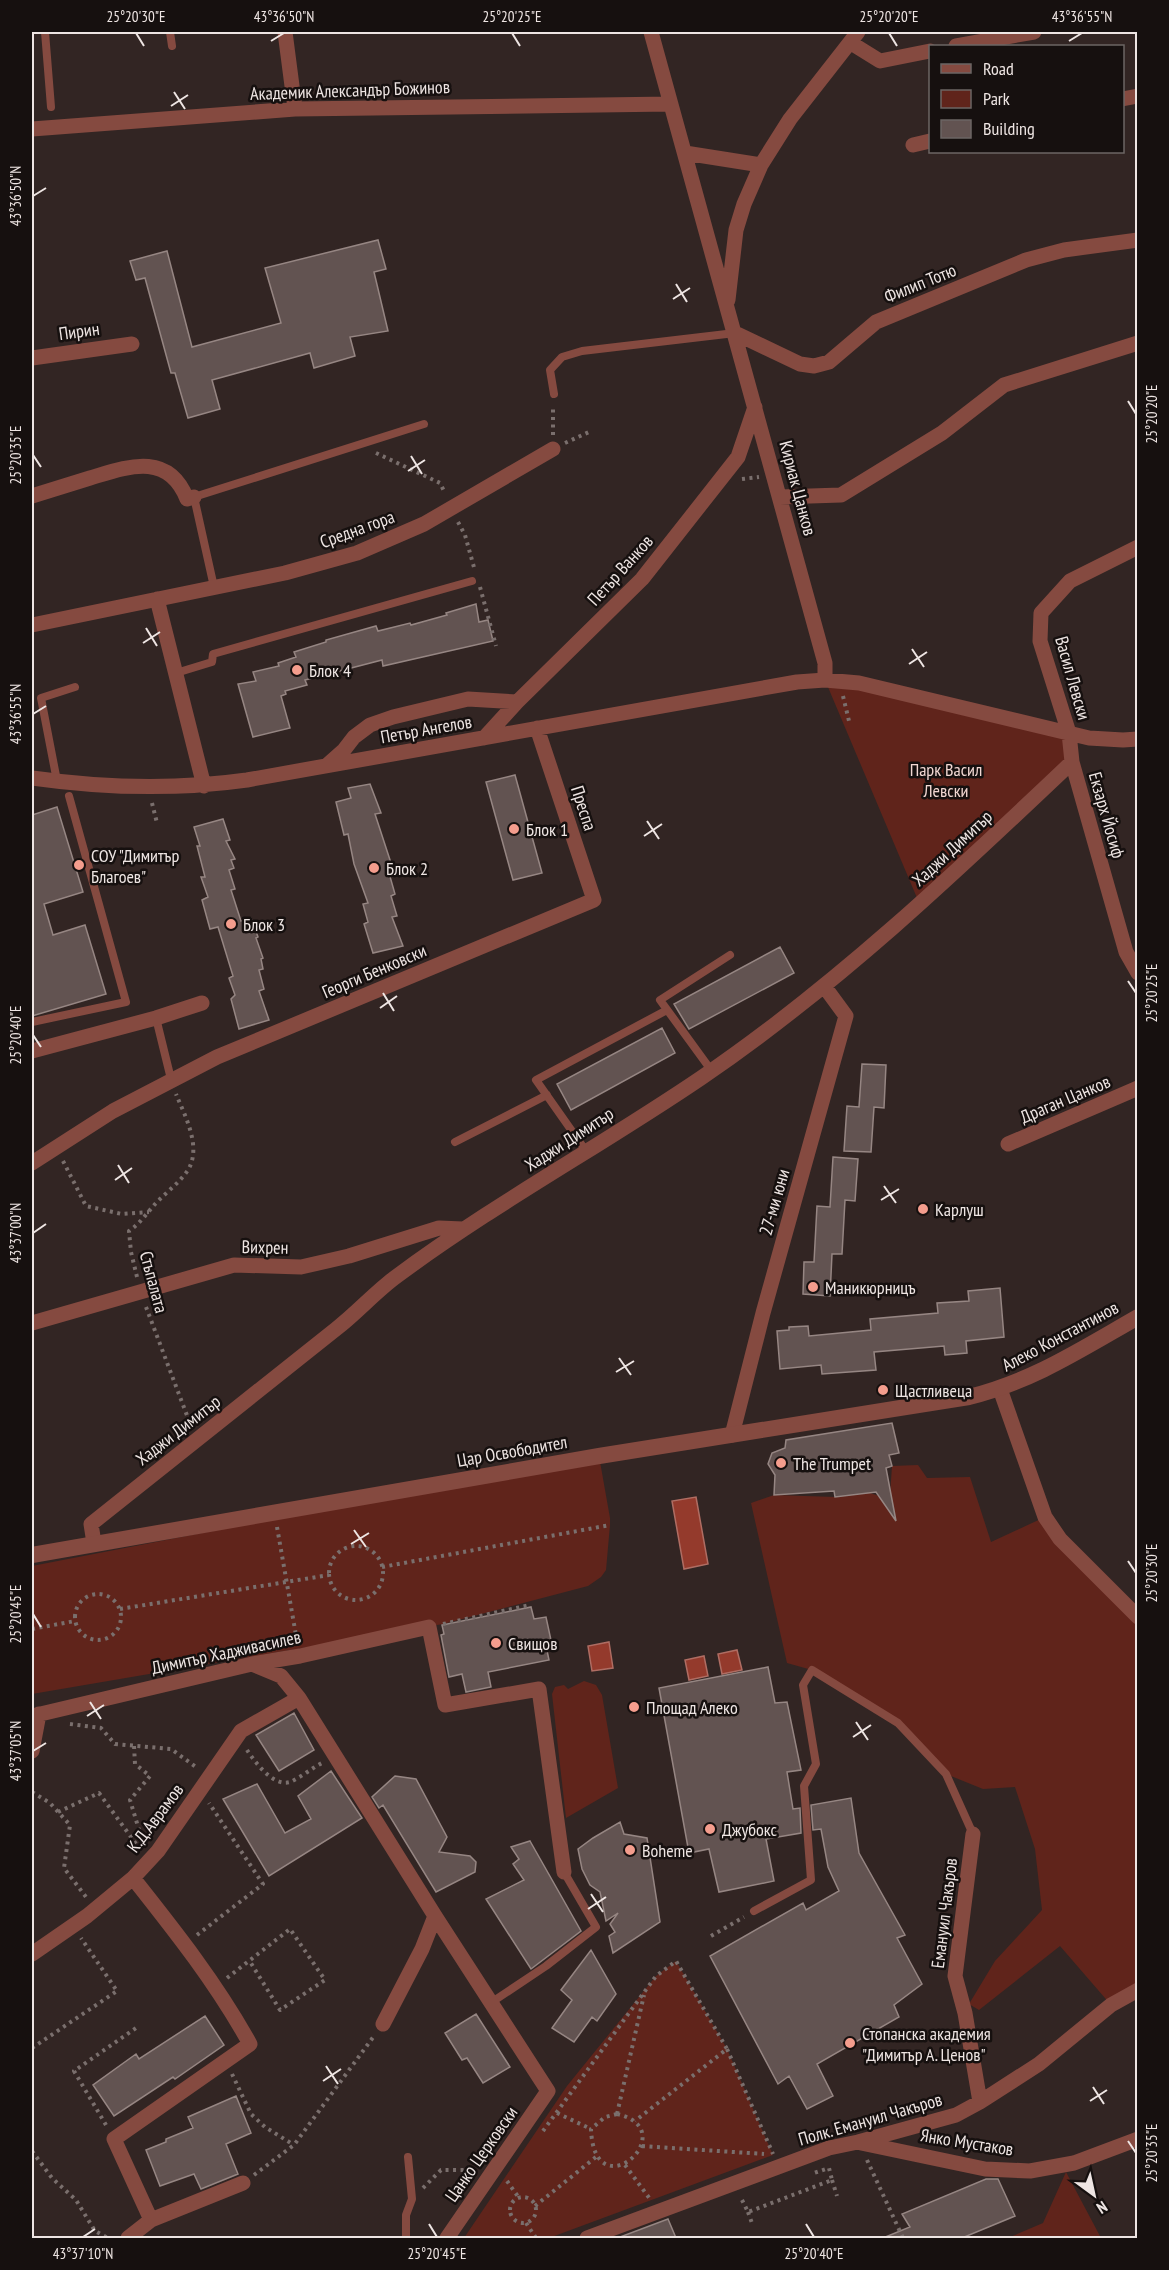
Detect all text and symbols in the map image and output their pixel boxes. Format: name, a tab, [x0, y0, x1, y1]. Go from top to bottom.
text: 25°20'30"E	[106, 7, 166, 26]
text: 43°36'50"N	[254, 7, 314, 26]
text: 25°20'25"E	[482, 7, 542, 26]
text: 25°20'20"E	[859, 7, 919, 26]
text: 43°36'55"N	[1052, 7, 1112, 26]
legend	[929, 45, 1124, 153]
text: Road	[983, 57, 1014, 80]
street label: Академик Александър Божинов	[250, 75, 450, 105]
text: Park	[983, 87, 1010, 110]
text: Building	[983, 117, 1035, 140]
text: 43°36'50"N	[6, 166, 25, 226]
street label: Филип Тотю	[881, 258, 959, 308]
street label: Пирин	[57, 317, 101, 345]
text: 25°20'20"E	[1142, 384, 1161, 444]
text: 25°20'35"E	[6, 425, 25, 485]
street label: Кириак Цанков	[774, 438, 822, 538]
street label: Средна гора	[316, 505, 398, 553]
street label: Петър Ванков	[582, 530, 658, 610]
street label: Васил Левски	[1050, 633, 1096, 723]
place label: Блок 4	[309, 659, 351, 682]
marker: Блок 4	[290, 663, 304, 677]
text: 43°36'55"N	[6, 684, 25, 744]
street label: Петър Ангелов	[378, 710, 474, 748]
park label: Парк Васил Левски	[910, 758, 982, 802]
street label: Екзарх Йосиф	[1084, 769, 1130, 861]
street label: Преспа	[566, 783, 602, 833]
street label: Хаджи Димитър	[907, 805, 997, 891]
place label: Блок 1	[526, 818, 568, 841]
marker: Блок 1	[507, 822, 521, 836]
place label: СОУ "Димитър Благоев"	[91, 844, 179, 888]
place label: Блок 2	[386, 857, 428, 880]
marker: СОУ "Димитър Благоев"	[72, 858, 86, 872]
marker: Блок 2	[367, 861, 381, 875]
place label: Блок 3	[243, 913, 285, 936]
marker: Блок 3	[224, 917, 238, 931]
street label: Георги Бенковски	[318, 939, 430, 1003]
text: 25°20'25"E	[1142, 963, 1161, 1023]
text: 25°20'40"E	[6, 1005, 25, 1065]
street label: Драган Цанков	[1016, 1070, 1114, 1128]
street label: Хаджи Димитър	[520, 1102, 618, 1176]
street label: 27-ми юни	[754, 1166, 794, 1238]
place label: Карлуш	[935, 1198, 984, 1221]
marker: Карлуш	[916, 1202, 930, 1216]
text: 43°37'00"N	[6, 1203, 25, 1263]
street label: Вихрен	[241, 1235, 289, 1259]
street label: Стъпалата	[135, 1249, 173, 1315]
place label: Маникюрницъ	[825, 1276, 916, 1299]
marker: Маникюрницъ	[806, 1280, 820, 1294]
street label: Алеко Константинов	[998, 1296, 1122, 1376]
place label: Щастливеца	[895, 1379, 972, 1402]
marker: Щастливеца	[876, 1383, 890, 1397]
street label: Хаджи Димитър	[131, 1390, 225, 1470]
street label: Цар Освободител	[455, 1430, 569, 1472]
place label: The Trumpet	[793, 1452, 871, 1475]
marker: The Trumpet	[774, 1456, 788, 1470]
text: 25°20'30"E	[1142, 1543, 1161, 1603]
text: 25°20'45"E	[6, 1584, 25, 1644]
street label: Димитър Хадживасилев	[149, 1625, 303, 1679]
place label: Свищов	[508, 1632, 557, 1655]
marker: Свищов	[489, 1636, 503, 1650]
place label: Площад Алеко	[646, 1696, 738, 1719]
marker: Площад Алеко	[627, 1700, 641, 1714]
text: 43°37'05"N	[6, 1721, 25, 1781]
street label: К.Д.Аврамов	[122, 1779, 188, 1857]
place label: Джубокс	[722, 1818, 778, 1841]
marker: Джубокс	[703, 1822, 717, 1836]
place label: Boheme	[642, 1839, 693, 1862]
marker: Boheme	[623, 1843, 637, 1857]
street label: Емануил Чакъров	[926, 1856, 962, 1970]
place label: Стопанска академия "Димитър А. Ценов"	[862, 2022, 991, 2066]
marker: Стопанска академия "Димитър А. Ценов"	[843, 2036, 857, 2050]
street label: Полк. Емануил Чакъров	[795, 2087, 945, 2151]
street label: Цанко Церковски	[440, 2102, 522, 2206]
street label: Янко Мустаков	[919, 2123, 1015, 2161]
text: 25°20'35"E	[1142, 2123, 1161, 2183]
north arrow	[1064, 2165, 1124, 2225]
text: N	[1093, 2197, 1111, 2218]
text: 43°37'10"N	[53, 2244, 113, 2263]
text: 25°20'45"E	[407, 2244, 467, 2263]
text: 25°20'40"E	[784, 2244, 844, 2263]

